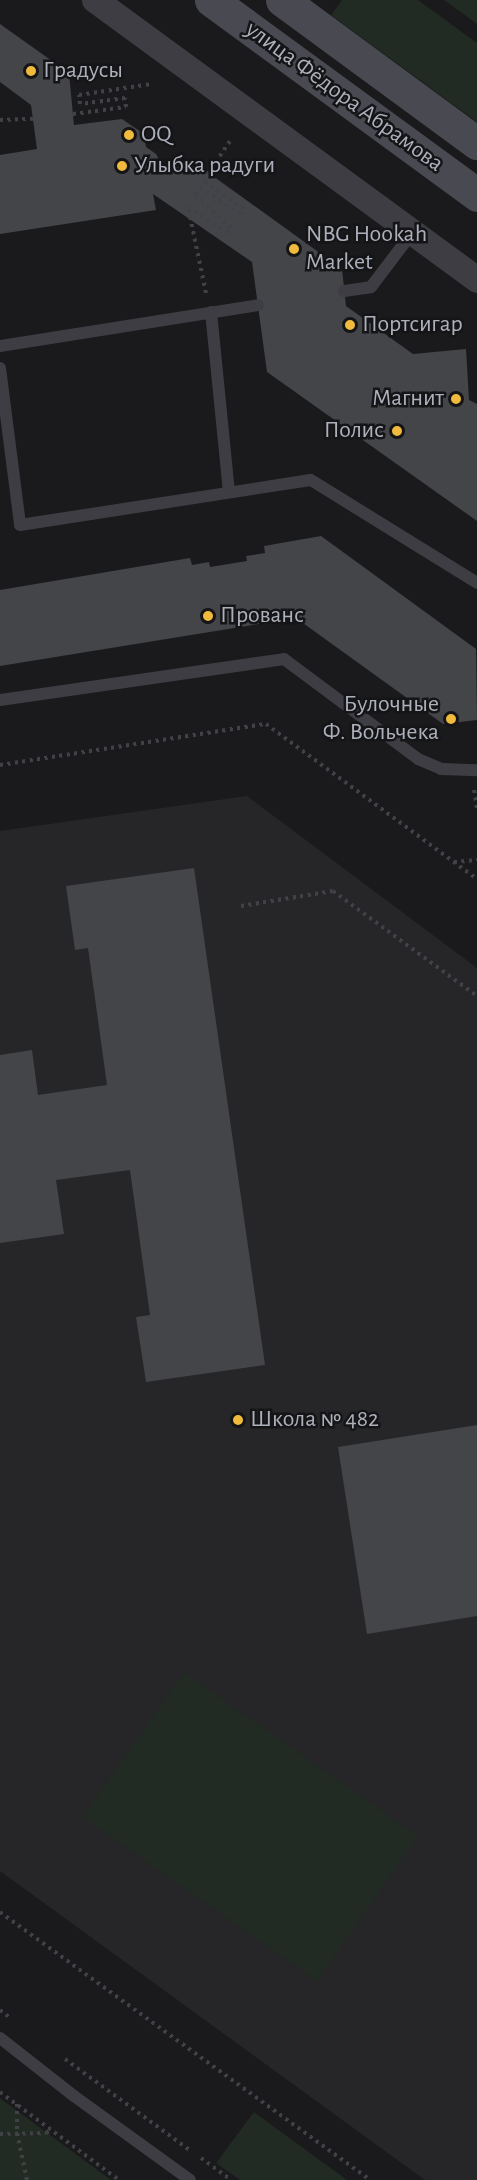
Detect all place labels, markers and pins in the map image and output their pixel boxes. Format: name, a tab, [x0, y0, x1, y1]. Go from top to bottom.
place label: Градусы	[43, 57, 123, 85]
marker: Градусы	[24, 64, 38, 78]
place label: OQ	[141, 121, 172, 149]
marker: OQ	[122, 128, 136, 142]
place label: Улыбка радуги	[134, 152, 275, 180]
marker: Улыбка радуги	[115, 159, 129, 173]
place label: NBG Hookah Market	[306, 221, 427, 277]
marker: NBG Hookah Market	[287, 242, 301, 256]
place label: Портсигар	[362, 311, 463, 339]
marker: Портсигар	[343, 318, 357, 332]
place label: Магнит	[372, 385, 444, 413]
marker: Магнит	[449, 392, 463, 406]
place label: Полис	[324, 417, 384, 445]
marker: Полис	[388, 422, 406, 440]
place label: Прованс	[220, 602, 304, 630]
marker: Прованс	[201, 609, 215, 623]
place label: Булочные Ф. Вольчека	[323, 691, 439, 747]
marker: Булочные Ф. Вольчека	[444, 712, 458, 726]
place label: Школа № 482	[250, 1406, 379, 1434]
marker: Школа № 482	[231, 1413, 245, 1427]

